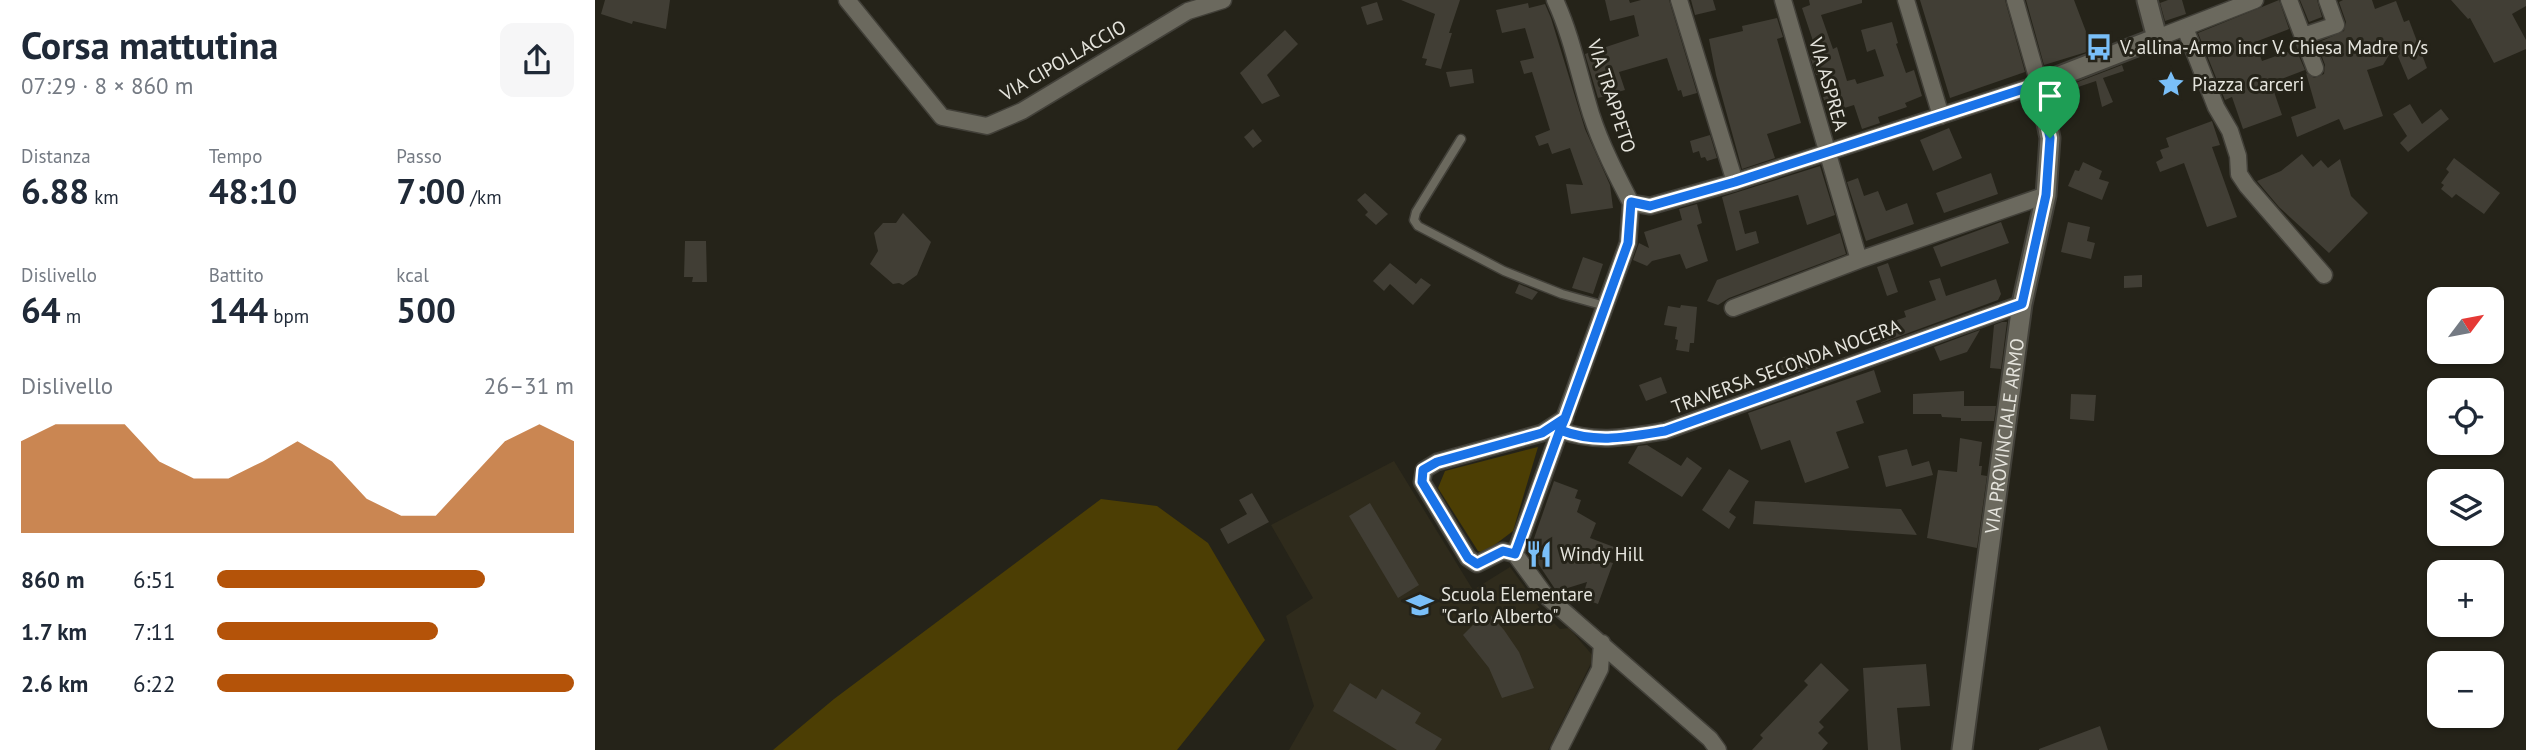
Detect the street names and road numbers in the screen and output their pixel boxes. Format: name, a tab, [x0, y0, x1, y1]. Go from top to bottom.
street label: VIA CIPOLLACCIO	[995, 14, 1130, 106]
street label: VIA ASPREA	[1804, 34, 1854, 133]
street label: VIA TRAPPETO	[1582, 35, 1642, 156]
street label: TRAVERSA SECONDA NOCERA	[1668, 313, 1904, 419]
street label: VIA PROVINCIALE ARMO	[1979, 337, 2029, 536]

